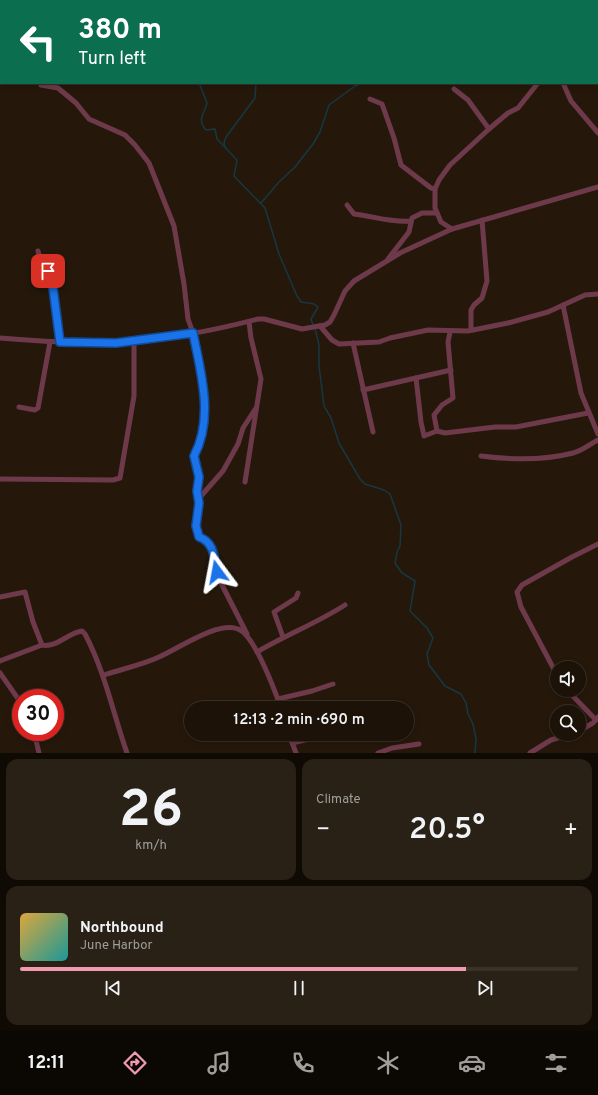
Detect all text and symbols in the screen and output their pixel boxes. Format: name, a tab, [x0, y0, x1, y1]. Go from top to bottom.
text: 380 m	[78, 13, 162, 49]
icon: left	[12, 16, 64, 68]
text: Turn left	[78, 48, 146, 71]
pin	[31, 254, 65, 288]
icon: arrive	[37, 260, 59, 282]
position arrow	[196, 551, 238, 593]
map controls	[550, 661, 586, 741]
button: sound	[550, 661, 586, 697]
speed limit sign: 30	[12, 689, 64, 741]
button: search	[550, 705, 586, 741]
text: 12:13 · 2 min · 690 m	[233, 711, 365, 730]
text: 26	[119, 779, 183, 845]
text: Climate	[316, 792, 361, 808]
text: 20.5°	[409, 812, 485, 849]
text: −	[316, 817, 330, 844]
text: +	[564, 817, 578, 844]
text: km/h	[135, 838, 167, 854]
text: Northbound	[80, 919, 164, 938]
text: June Harbor	[80, 938, 153, 954]
icon: previous	[102, 977, 124, 999]
icon: pause	[288, 977, 310, 999]
icon: next	[474, 977, 496, 999]
icon: directions	[121, 1049, 149, 1077]
icon: music	[205, 1049, 233, 1077]
icon: phone	[289, 1049, 317, 1077]
icon: climate	[374, 1049, 402, 1077]
icon: car	[458, 1049, 486, 1077]
icon: filters	[542, 1049, 570, 1077]
text: 12:11	[28, 1052, 65, 1075]

